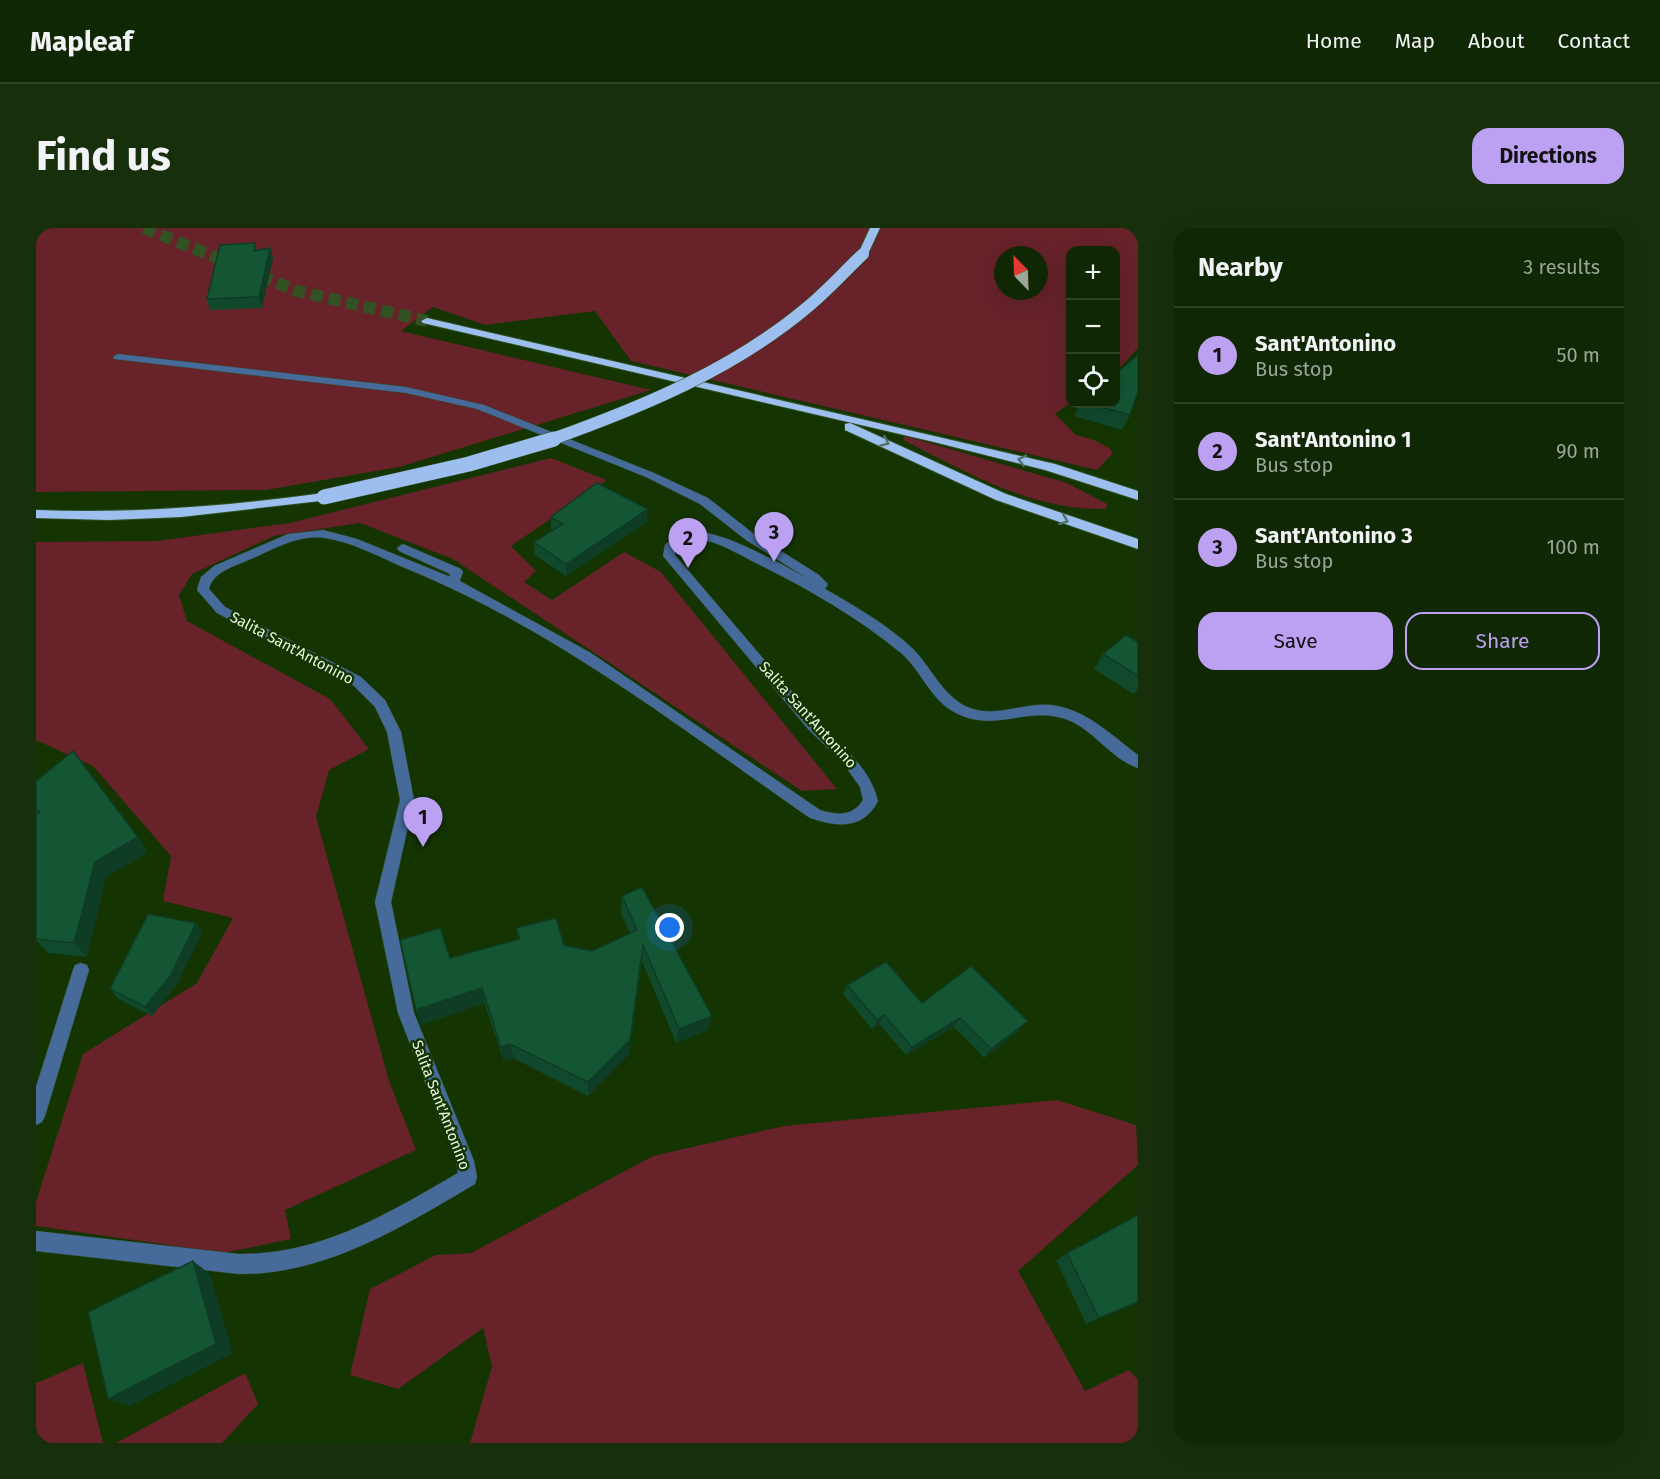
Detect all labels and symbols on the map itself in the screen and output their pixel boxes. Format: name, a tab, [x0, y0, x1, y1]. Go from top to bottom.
north arrow	[994, 246, 1048, 300]
one-way arrow	[879, 435, 890, 447]
one-way arrow	[1017, 455, 1028, 467]
pin: 3	[754, 512, 794, 562]
one-way arrow	[1058, 513, 1069, 526]
pin: 2	[668, 518, 708, 568]
street label: Salita Sant'Antonino	[227, 608, 357, 688]
street label: Salita Sant'Antonino	[755, 658, 861, 772]
pin: 1	[404, 798, 442, 847]
your location	[655, 913, 684, 942]
street label: Salita Sant'Antonino	[408, 1038, 474, 1172]

